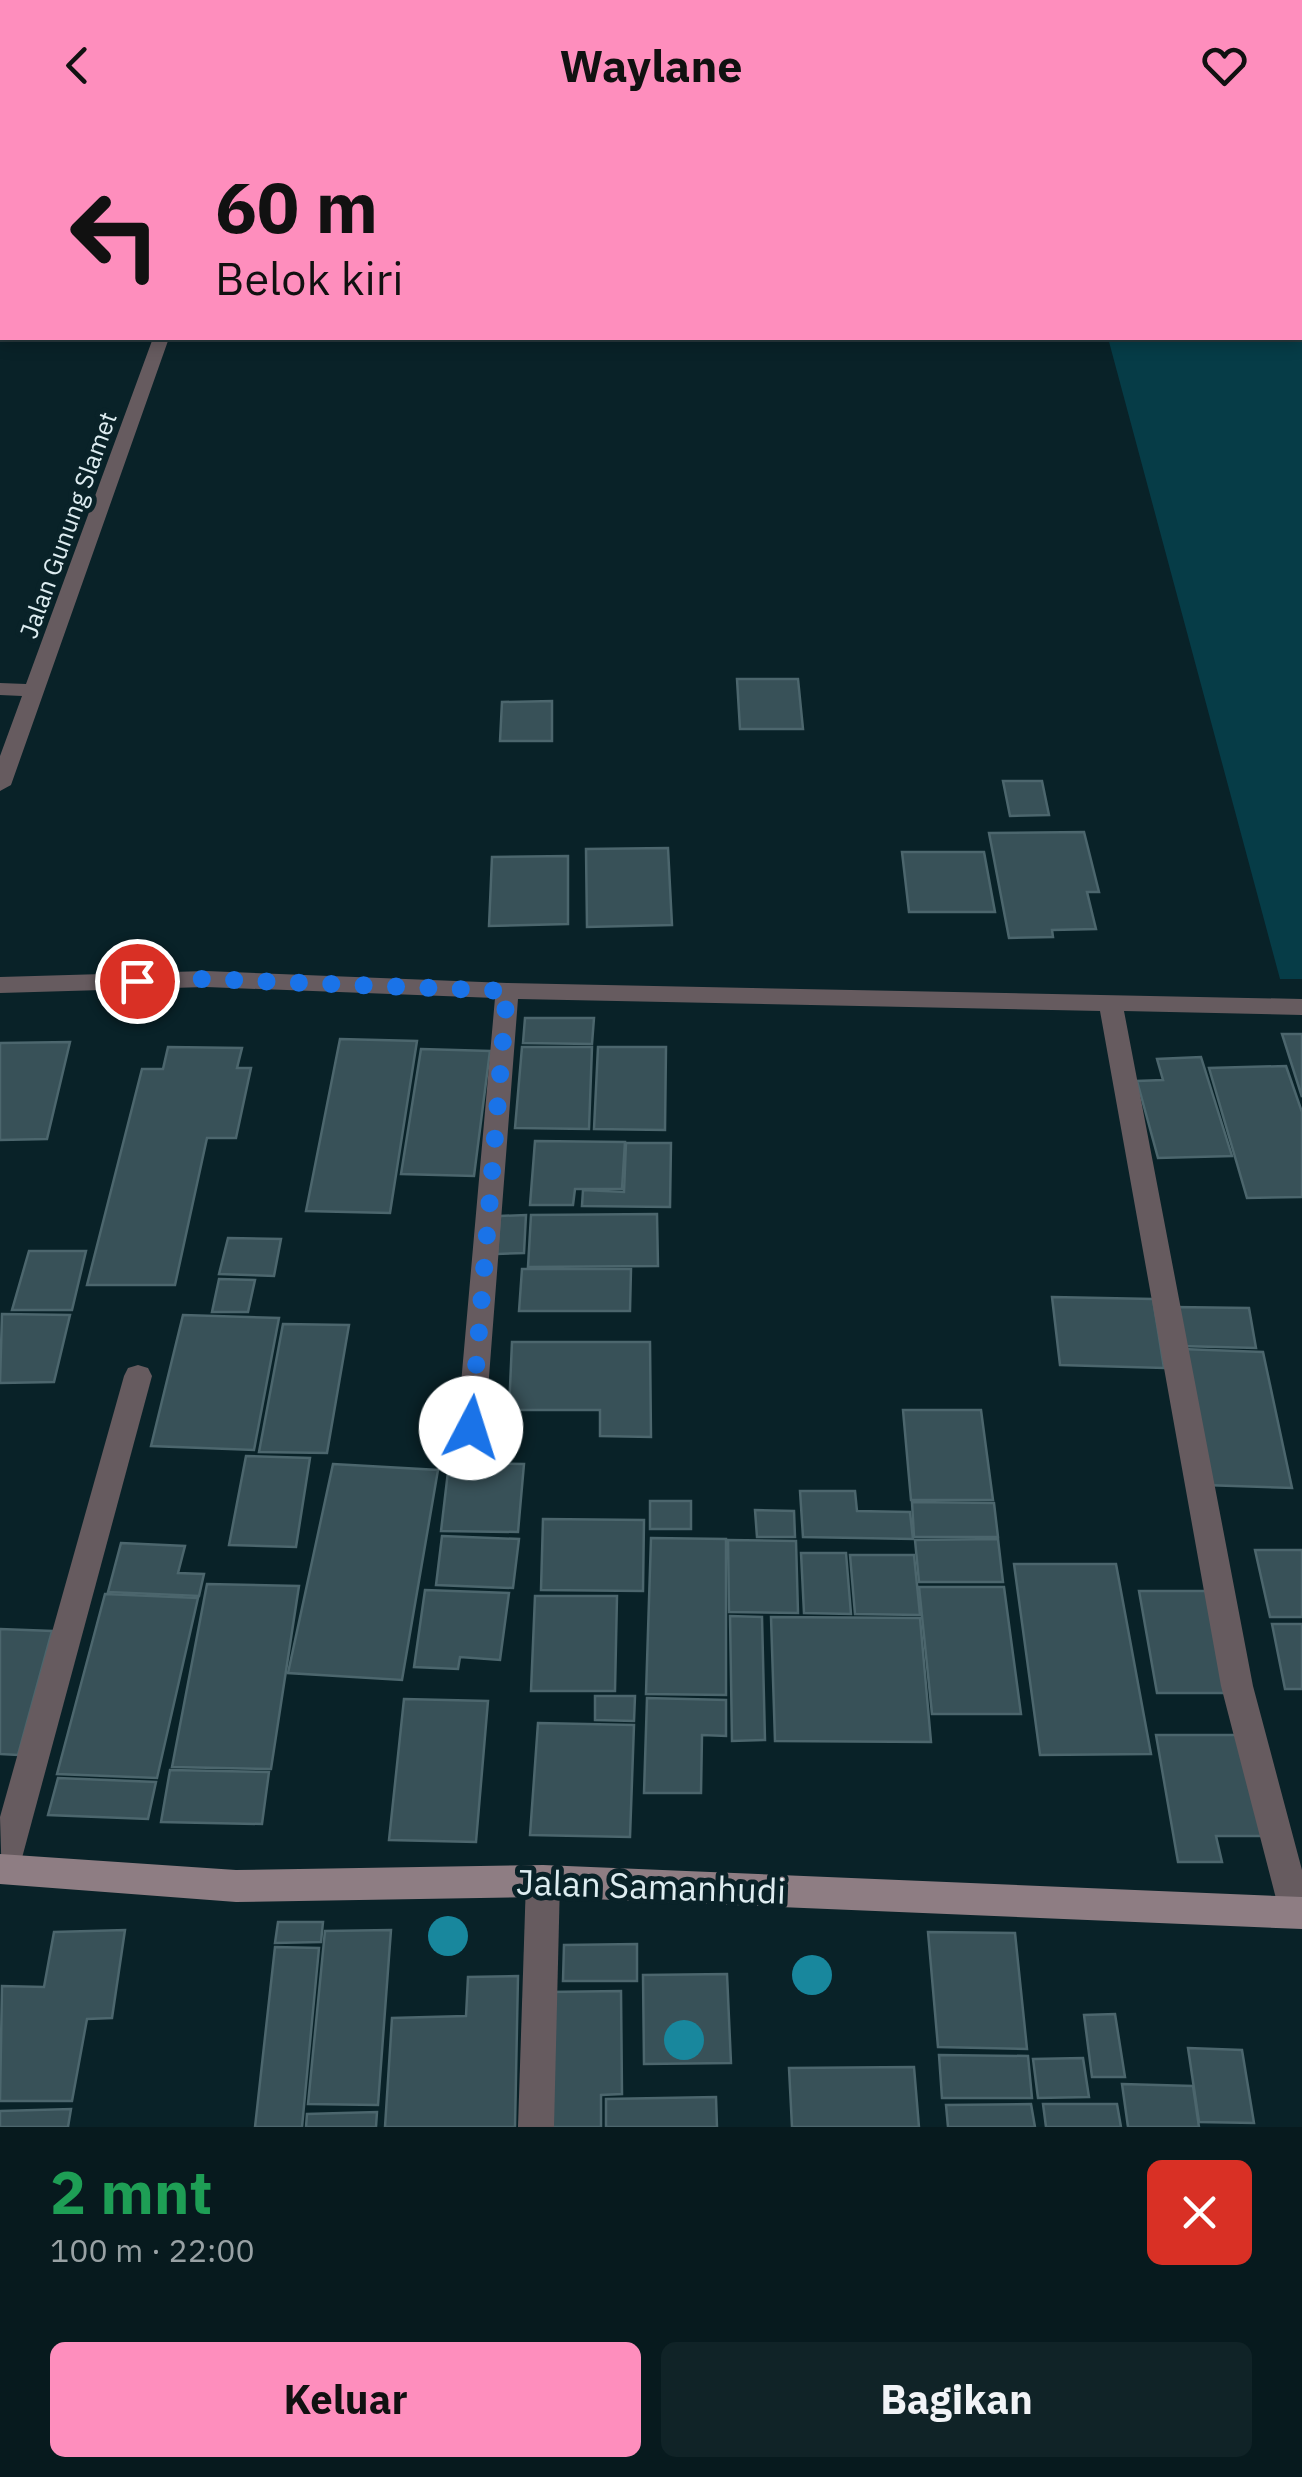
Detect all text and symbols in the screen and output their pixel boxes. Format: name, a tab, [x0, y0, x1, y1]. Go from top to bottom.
text: Waylane	[559, 36, 743, 94]
icon: back	[50, 38, 105, 93]
icon: heart	[1197, 38, 1252, 93]
text: 60 m	[215, 161, 378, 252]
icon: left	[50, 170, 180, 300]
text: Belok kiri	[215, 249, 404, 307]
street label: Jalan Gunung Slamet	[11, 407, 124, 643]
pin	[95, 939, 180, 1024]
icon: arrive	[110, 954, 165, 1009]
position arrow	[419, 1376, 523, 1480]
street label: Jalan Samanhudi	[515, 1858, 787, 1914]
text: 2 mnt	[50, 2152, 213, 2231]
button: close	[1147, 2160, 1252, 2265]
text: 100 m · 22:00	[50, 2229, 255, 2271]
button: Keluar	[50, 2342, 641, 2457]
button: Bagikan	[661, 2342, 1252, 2457]

